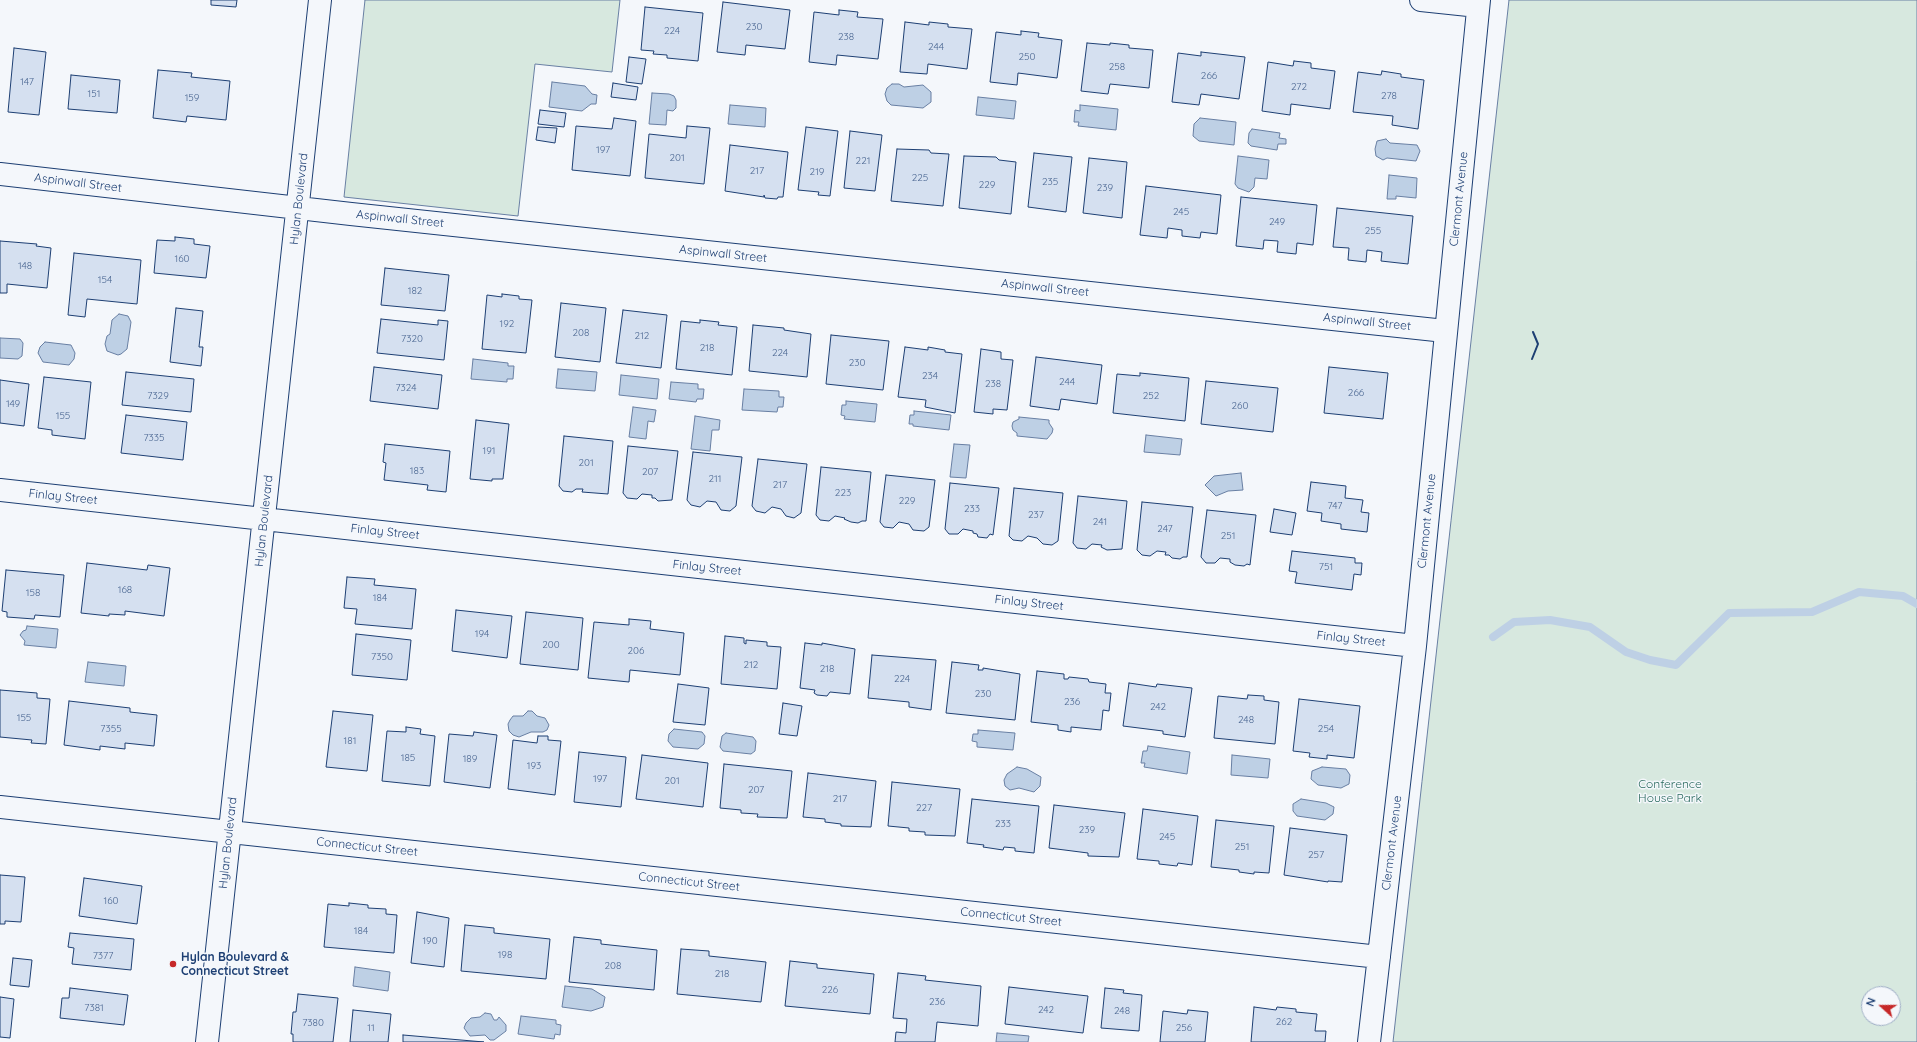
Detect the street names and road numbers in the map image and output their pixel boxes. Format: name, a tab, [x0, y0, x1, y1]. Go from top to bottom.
street label: Clermont Avenue	[1447, 151, 1471, 247]
street label: Hylan Boulevard	[287, 152, 311, 246]
street label: Aspinwall Street	[33, 170, 123, 196]
street label: Aspinwall Street	[355, 207, 445, 231]
street label: Aspinwall Street	[678, 242, 768, 266]
street label: Aspinwall Street	[1000, 276, 1090, 300]
street label: Aspinwall Street	[1322, 310, 1412, 334]
street label: Clermont Avenue	[1415, 473, 1439, 569]
street label: Hylan Boulevard	[252, 474, 276, 568]
street label: Finlay Street	[28, 486, 98, 508]
street label: Finlay Street	[350, 521, 420, 543]
street label: Finlay Street	[672, 557, 742, 579]
street label: Finlay Street	[994, 592, 1064, 614]
street label: Finlay Street	[1316, 628, 1386, 650]
street label: Clermont Avenue	[1379, 795, 1405, 891]
street label: Hylan Boulevard	[216, 796, 240, 890]
street label: Connecticut Street	[316, 835, 418, 859]
street label: Connecticut Street	[638, 870, 740, 894]
street label: Connecticut Street	[960, 905, 1062, 929]

